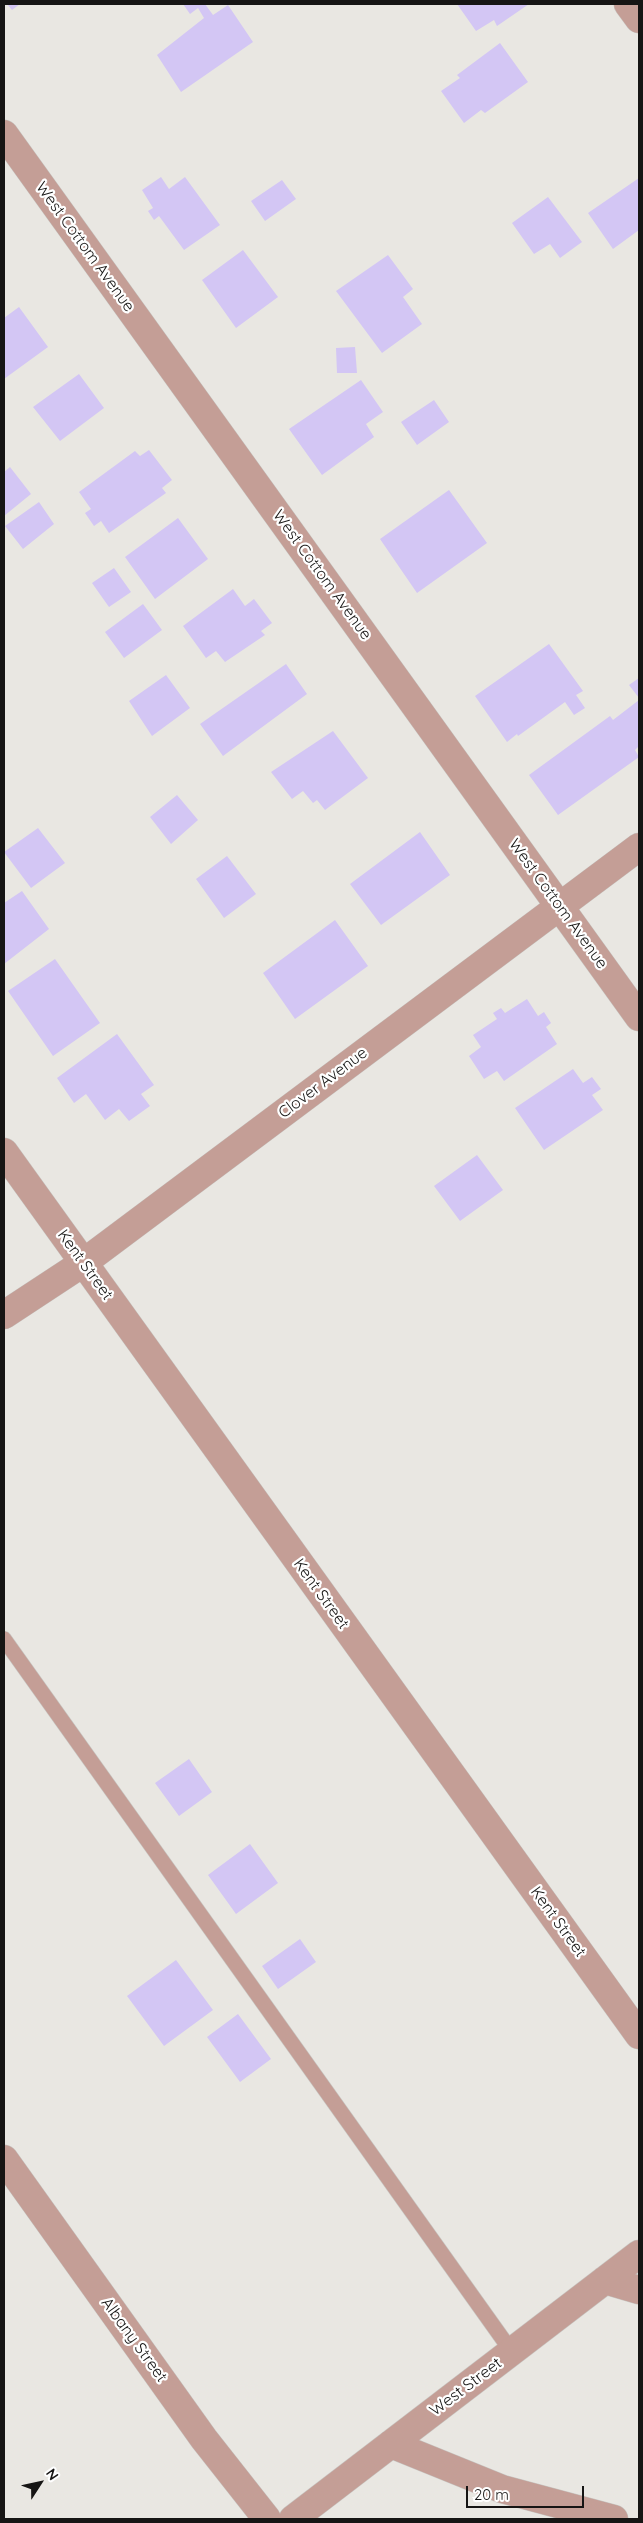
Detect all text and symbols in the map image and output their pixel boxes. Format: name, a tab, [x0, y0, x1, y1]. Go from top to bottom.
street label: West Cottom Avenue	[31, 178, 139, 316]
street label: West Cottom Avenue	[268, 506, 376, 644]
street label: West Cottom Avenue	[504, 835, 612, 973]
street label: Clover Avenue	[275, 1043, 371, 1123]
street label: Kent Street	[53, 1226, 117, 1304]
street label: Kent Street	[289, 1555, 353, 1633]
street label: Kent Street	[526, 1883, 590, 1961]
street label: Albany Street	[97, 2294, 171, 2386]
street label: West Street	[426, 2354, 506, 2420]
north arrow	[15, 2458, 65, 2508]
text: N	[42, 2465, 63, 2484]
scale bar	[468, 2476, 586, 2508]
text: 20 m	[474, 2485, 509, 2504]

